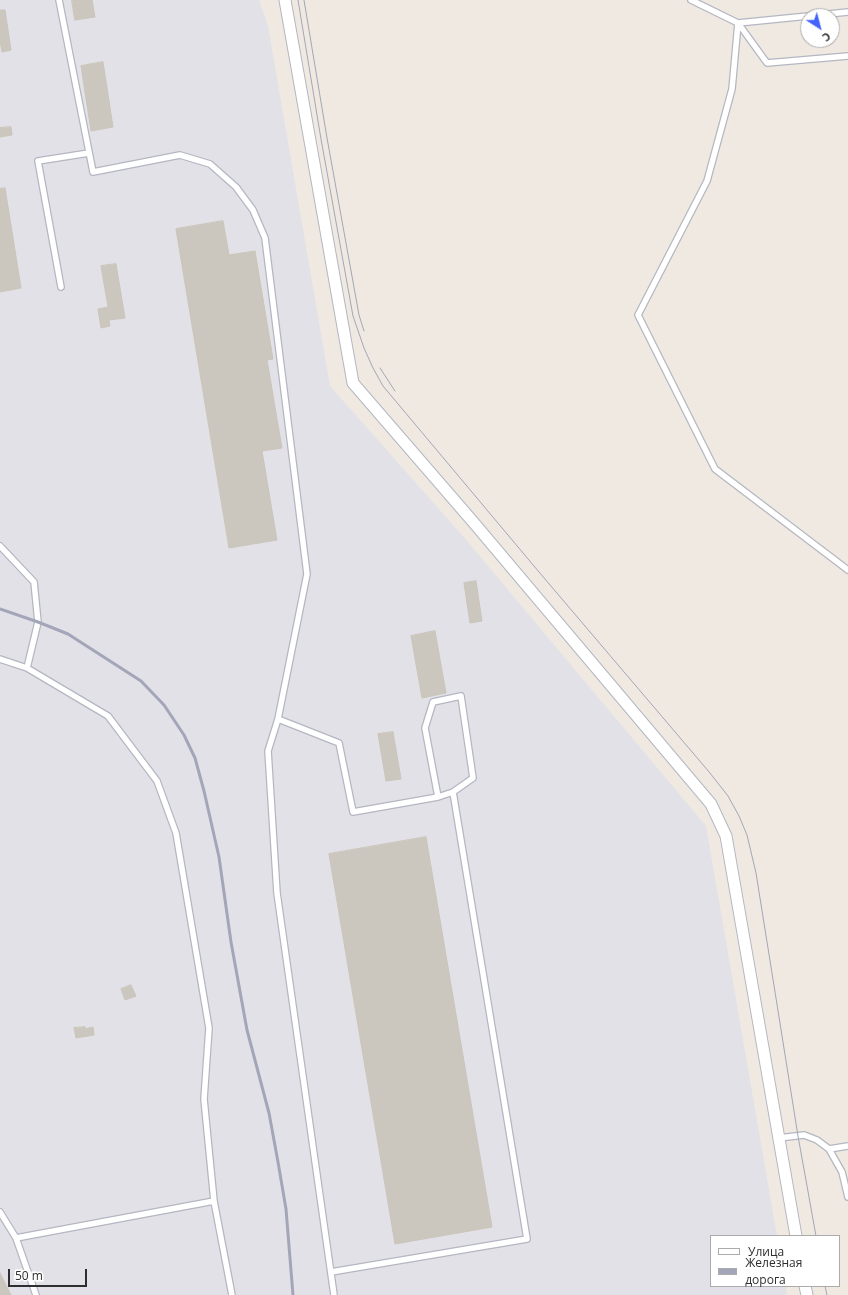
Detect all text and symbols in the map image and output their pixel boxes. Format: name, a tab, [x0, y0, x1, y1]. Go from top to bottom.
north arrow	[800, 8, 840, 48]
text: С	[820, 29, 834, 45]
legend	[710, 1235, 840, 1287]
text: Улица	[748, 1243, 784, 1260]
text: Железная дорога	[745, 1254, 802, 1288]
scale bar	[10, 1261, 89, 1287]
text: 50 m	[15, 1267, 43, 1284]

